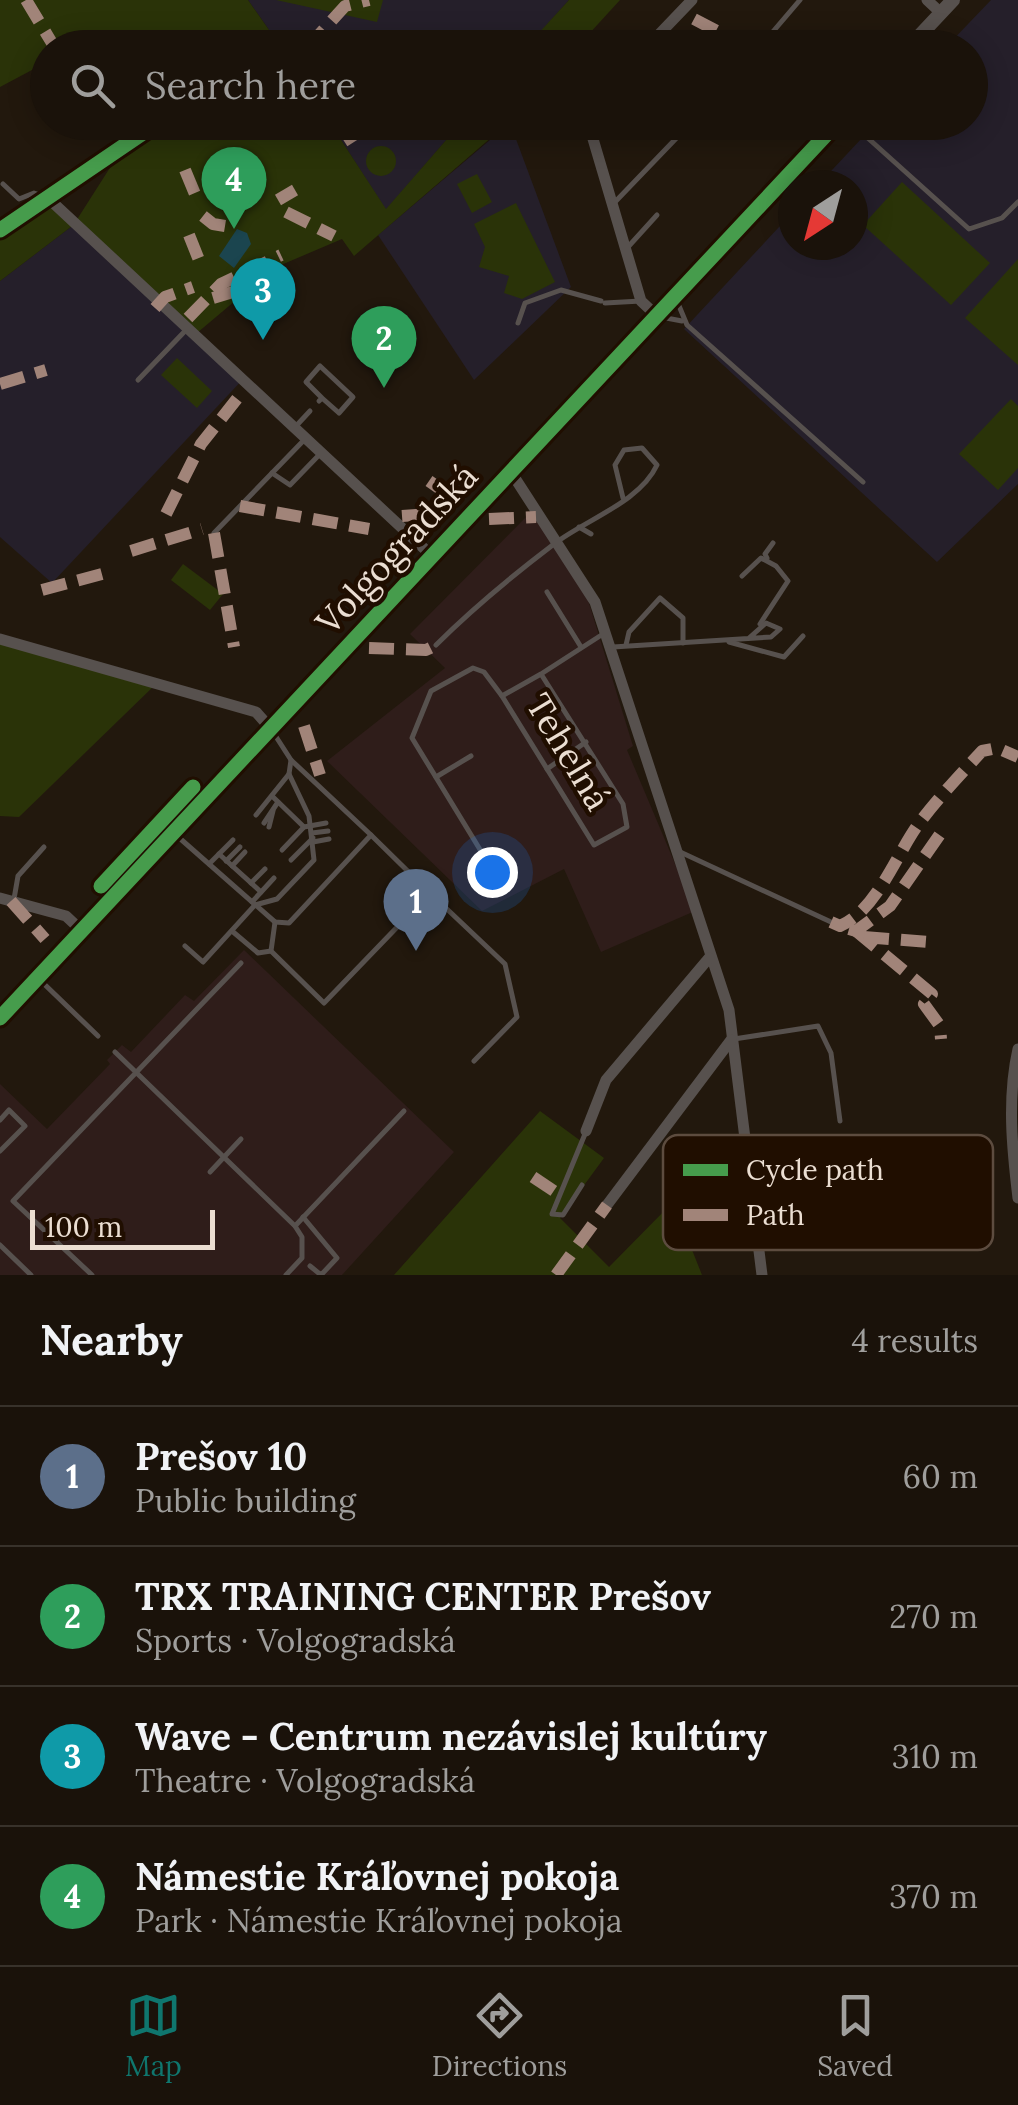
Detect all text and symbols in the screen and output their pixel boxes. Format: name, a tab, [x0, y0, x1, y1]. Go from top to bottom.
search box	[30, 30, 988, 140]
icon: search	[65, 58, 120, 113]
text: Search here	[145, 61, 356, 109]
pin: 4	[202, 146, 266, 229]
north arrow	[778, 170, 868, 260]
pin: 3	[230, 258, 296, 340]
pin: 2	[352, 306, 416, 388]
street label: Volgogradská	[305, 454, 487, 644]
street label: Tehelná	[516, 685, 621, 818]
your location	[467, 847, 518, 898]
pin: 1	[384, 868, 448, 951]
legend	[663, 1135, 993, 1250]
text: Cycle path	[746, 1152, 884, 1188]
text: Path	[746, 1197, 805, 1233]
scale bar	[30, 1205, 215, 1250]
text: 100 m	[45, 1209, 122, 1245]
text: Nearby	[40, 1313, 183, 1367]
text: 4 results	[851, 1320, 978, 1361]
text: Prešov 10	[135, 1432, 307, 1480]
text: 1	[66, 1456, 79, 1497]
text: 60 m	[903, 1456, 978, 1497]
text: Public building	[135, 1480, 356, 1521]
text: TRX TRAINING CENTER Prešov	[135, 1572, 711, 1620]
text: 2	[64, 1596, 81, 1637]
text: 270 m	[889, 1596, 978, 1637]
text: Sports · Volgogradská	[135, 1620, 456, 1661]
text: Wave - Centrum nezávislej kultúry	[135, 1712, 767, 1760]
text: 3	[64, 1736, 81, 1777]
text: 310 m	[892, 1736, 978, 1777]
text: Theatre · Volgogradská	[135, 1760, 475, 1801]
text: Námestie Kráľovnej pokoja	[135, 1852, 619, 1900]
text: 4	[64, 1876, 81, 1917]
text: 370 m	[889, 1876, 978, 1917]
text: Park · Námestie Kráľovnej pokoja	[135, 1900, 622, 1941]
tab: Map	[125, 1988, 182, 2084]
tab: Directions	[432, 1988, 567, 2084]
tab: Saved	[817, 1988, 893, 2084]

